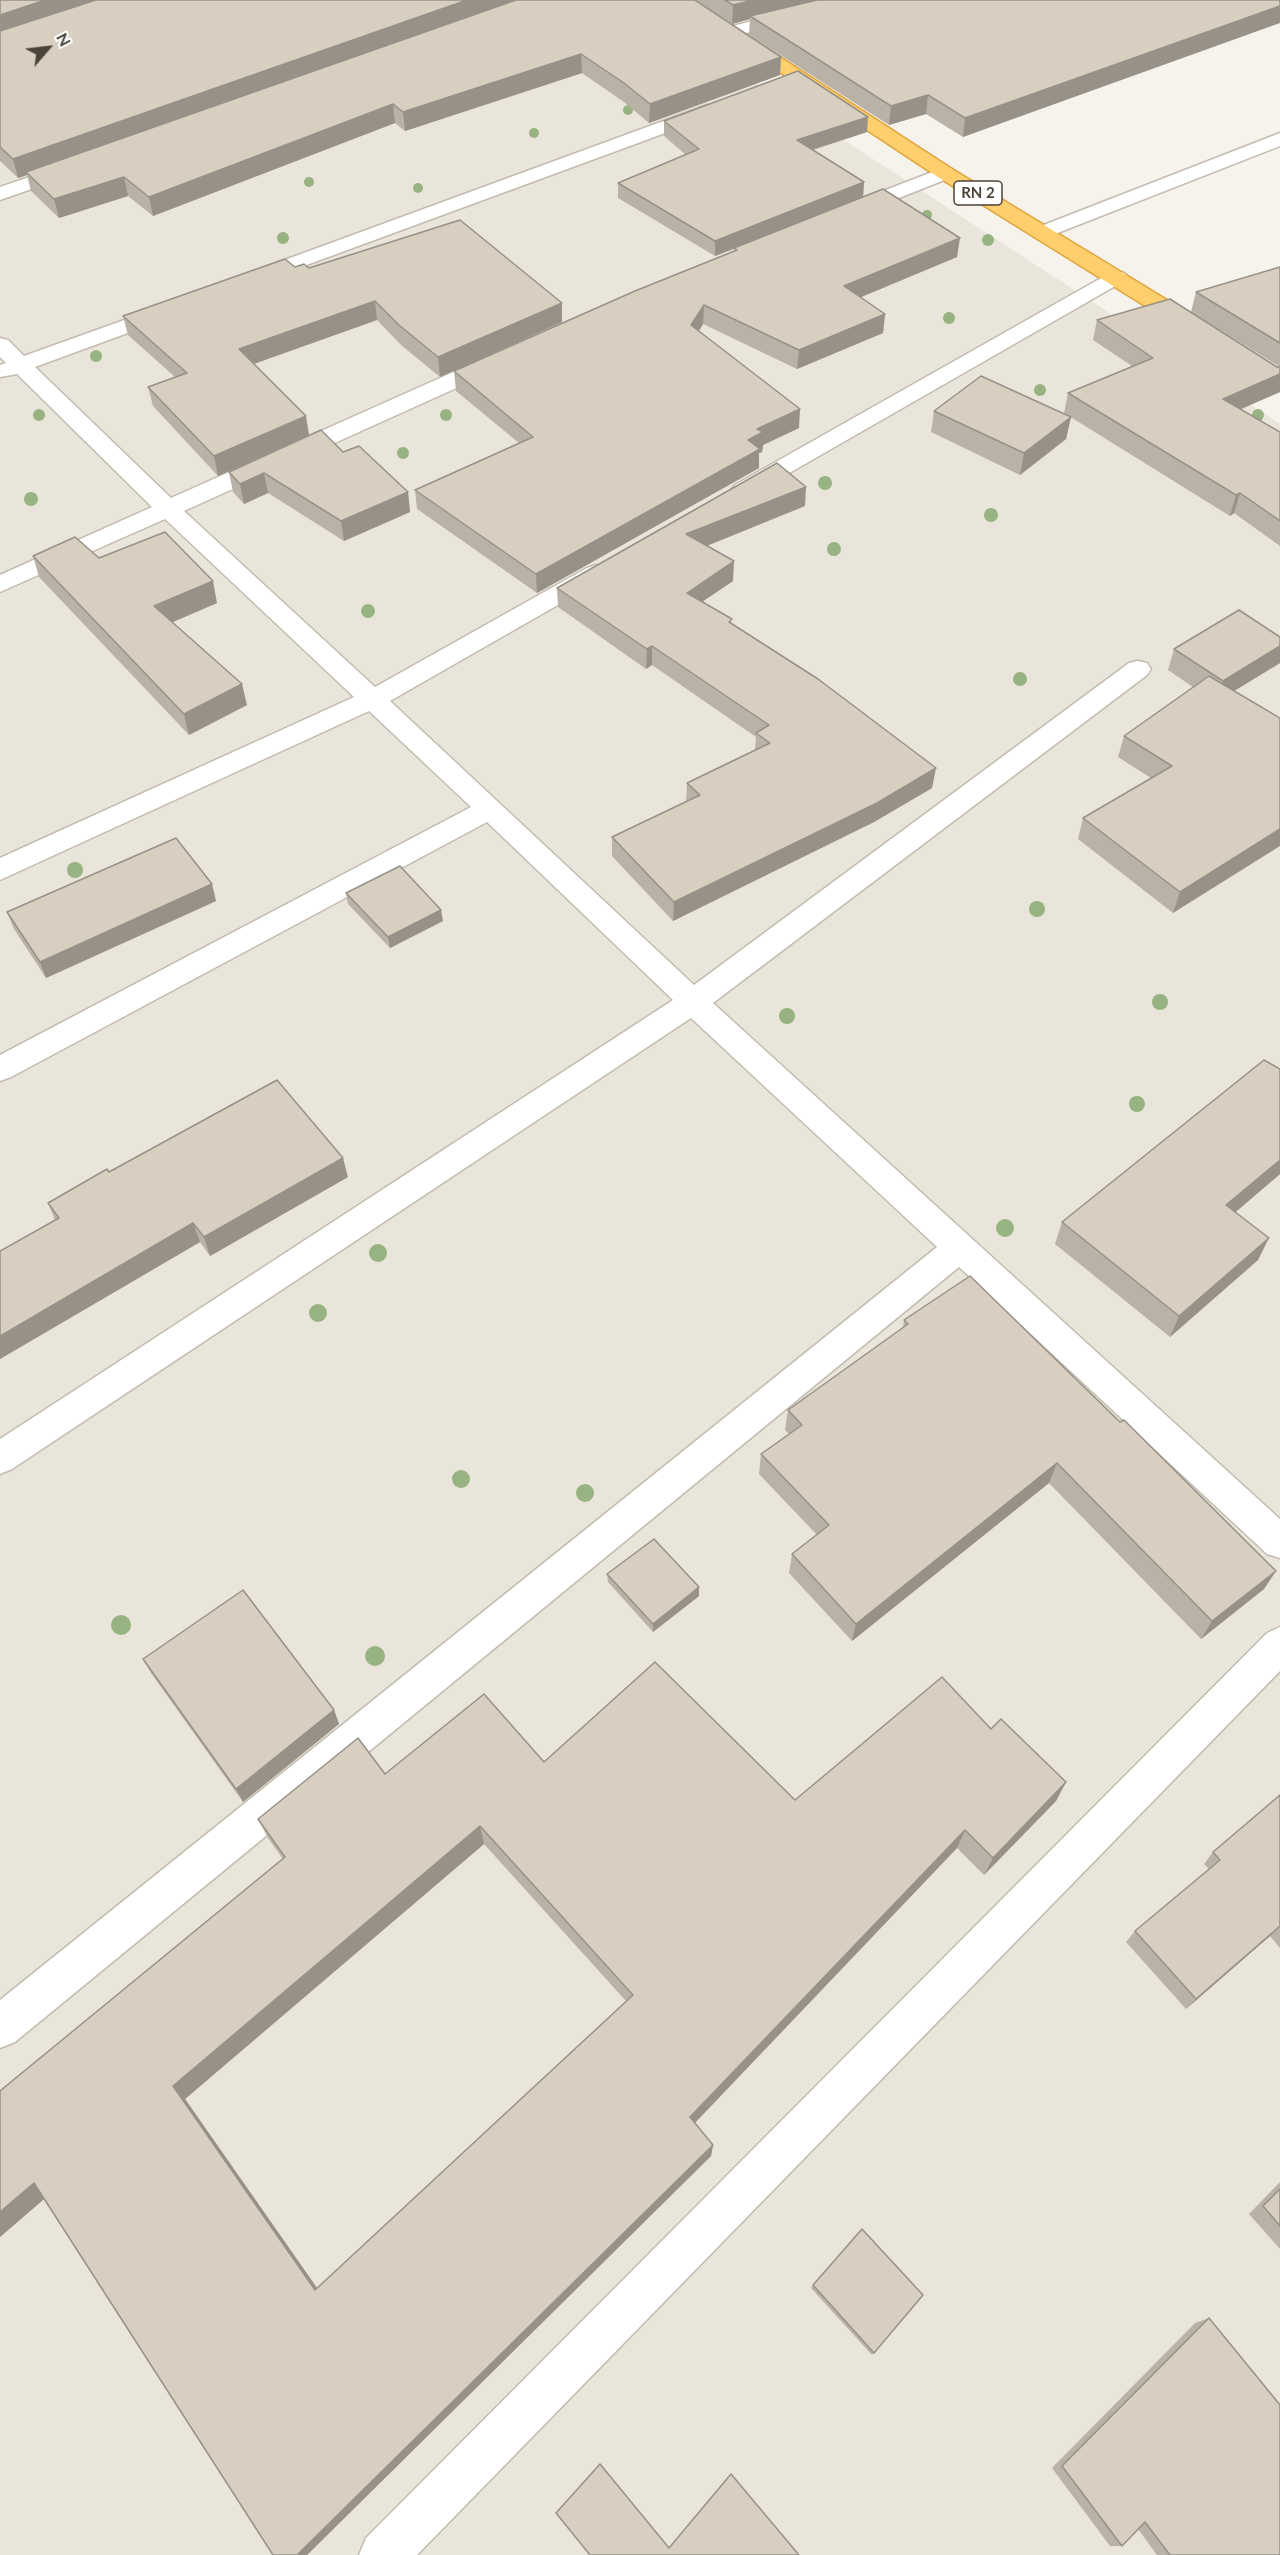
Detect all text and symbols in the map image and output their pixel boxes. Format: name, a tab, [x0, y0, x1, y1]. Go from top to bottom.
north arrow	[18, 18, 78, 78]
text: N	[53, 29, 76, 49]
road number: RN 2	[954, 181, 1002, 205]

